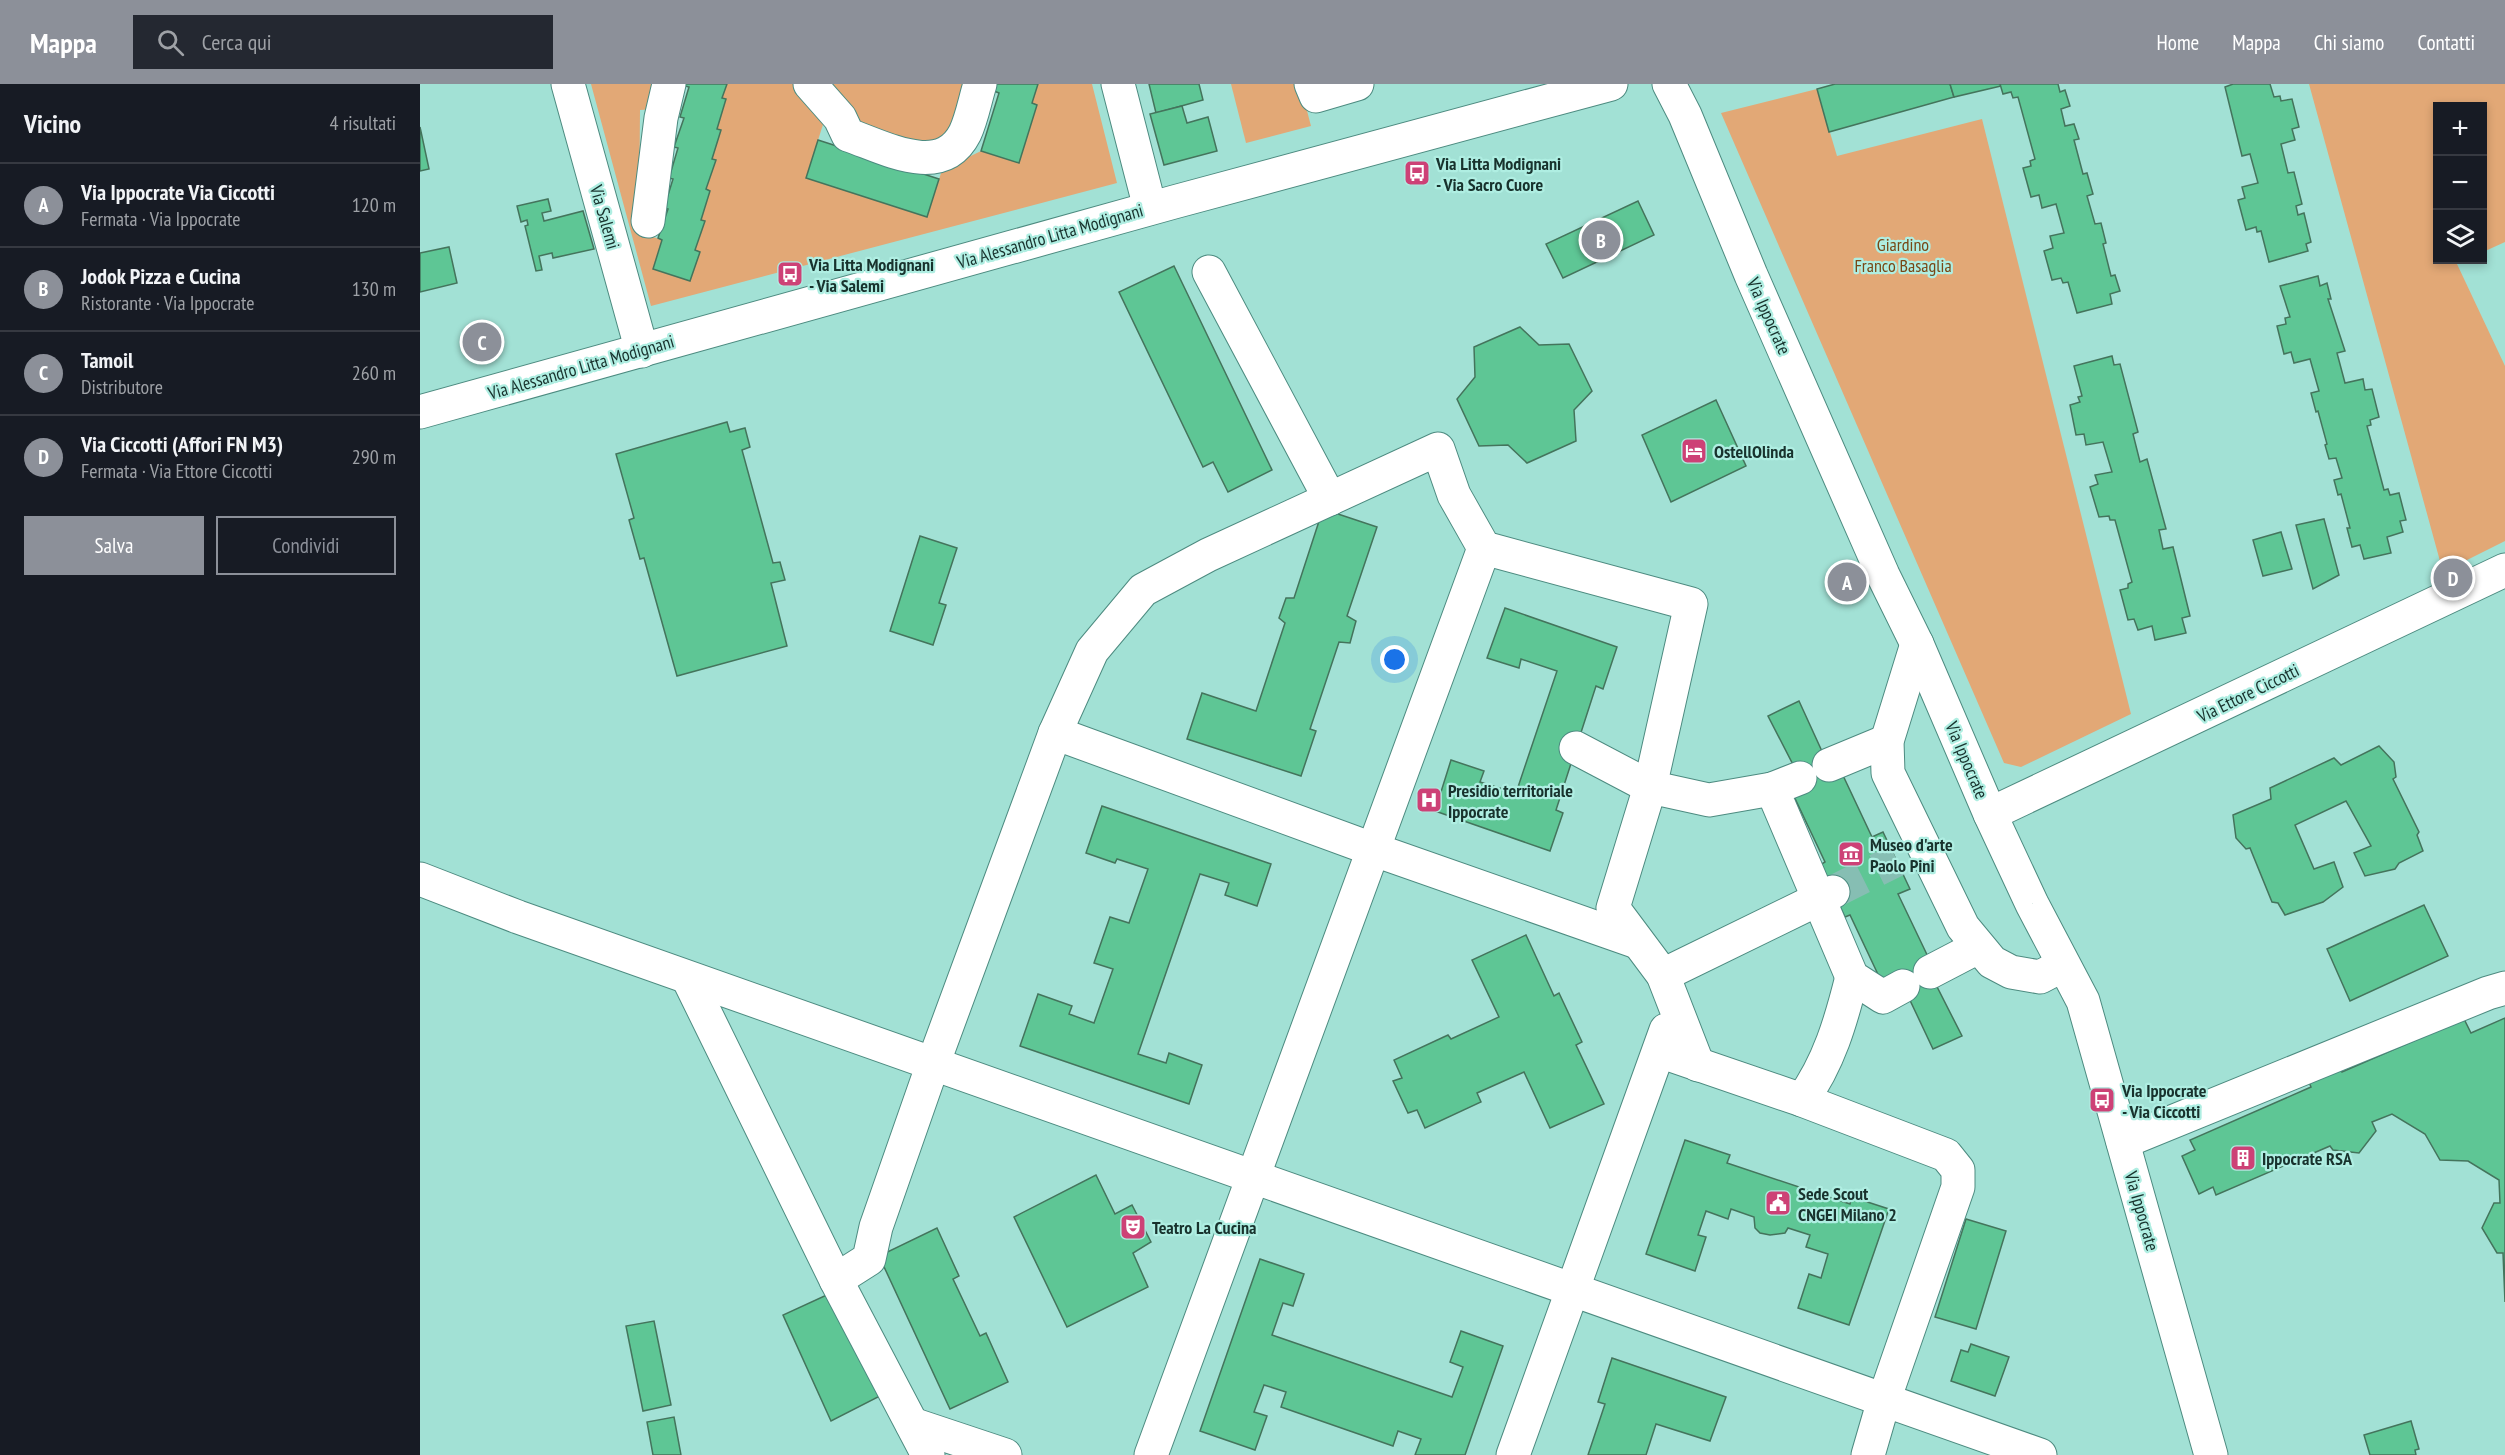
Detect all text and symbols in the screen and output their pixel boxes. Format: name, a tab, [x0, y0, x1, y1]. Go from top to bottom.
search box	[133, 15, 553, 69]
text: Mappa	[30, 24, 97, 61]
icon: search	[154, 26, 187, 59]
text: Cerca qui	[202, 28, 271, 56]
text: Home	[2157, 29, 2199, 56]
text: Mappa	[2232, 29, 2281, 56]
text: Chi siamo	[2314, 29, 2384, 56]
text: Contatti	[2417, 29, 2475, 56]
map controls	[2433, 102, 2487, 264]
button: +	[2433, 102, 2487, 156]
text: Vicino	[24, 107, 81, 140]
text: 4 risultati	[330, 110, 396, 136]
place label: Via Litta Modignani - Via Sacro Cuore	[1435, 152, 1561, 196]
button: −	[2433, 156, 2487, 210]
bus stop icon: Via Litta Modignani - Via Sacro Cuore	[1402, 158, 1432, 188]
text: Via Ippocrate Via Ciccotti	[81, 178, 275, 206]
street label: Via Salemi	[585, 181, 625, 252]
text: A	[38, 192, 49, 218]
text: 120 m	[352, 192, 396, 218]
street label: Via Alessandro Litta Modignani	[953, 198, 1146, 274]
text: Fermata · Via Ippocrate	[81, 206, 241, 232]
button: layers	[2433, 210, 2487, 264]
pin: B	[1582, 218, 1620, 262]
park label: Giardino Franco Basaglia	[1854, 233, 1952, 277]
place label: Via Litta Modignani - Via Salemi	[808, 253, 934, 297]
bus stop icon: Via Litta Modignani - Via Salemi	[775, 259, 805, 289]
text: Jodok Pizza e Cucina	[81, 262, 241, 290]
street label: Via Ippocrate	[1741, 273, 1796, 358]
text: B	[39, 276, 48, 302]
text: 130 m	[352, 276, 396, 302]
text: Ristorante · Via Ippocrate	[81, 290, 255, 316]
pin: C	[462, 320, 502, 364]
street label: Via Alessandro Litta Modignani	[484, 329, 677, 405]
text: Tamoil	[81, 346, 133, 374]
text: C	[39, 360, 48, 386]
text: 260 m	[352, 360, 396, 386]
text: Distributore	[81, 374, 163, 400]
text: Via Ciccotti (Affori FN M3)	[81, 430, 283, 458]
hotel icon: OstellOlinda	[1679, 436, 1709, 466]
place label: OstellOlinda	[1714, 440, 1794, 463]
text: D	[38, 444, 49, 470]
text: 290 m	[352, 444, 396, 470]
text: Fermata · Via Ettore Ciccotti	[81, 458, 273, 484]
button: Salva	[24, 516, 204, 575]
button: Condividi	[216, 516, 396, 575]
pin: D	[2434, 556, 2472, 600]
pin: A	[1828, 560, 1866, 604]
your location	[1380, 645, 1409, 674]
street label: Via Ettore Ciccotti	[2192, 658, 2303, 728]
street label: Via Ippocrate	[1940, 717, 1994, 802]
place label: Presidio territoriale Ippocrate	[1448, 779, 1573, 823]
hospital icon: Presidio territoriale Ippocrate	[1414, 785, 1444, 815]
place label: Museo d'arte Paolo Pini	[1870, 833, 1953, 877]
museum icon: Museo d'arte Paolo Pini	[1836, 839, 1866, 869]
place label: Via Ippocrate - Via Ciccotti	[2121, 1079, 2207, 1123]
bus stop icon: Via Ippocrate - Via Ciccotti	[2087, 1085, 2117, 1115]
building icon: Ippocrate RSA	[2228, 1143, 2258, 1173]
place label: Ippocrate RSA	[2262, 1147, 2353, 1170]
street label: Via Ippocrate	[2119, 1168, 2164, 1253]
place label: Sede Scout CNGEI Milano 2	[1798, 1182, 1897, 1226]
public building icon: Sede Scout CNGEI Milano 2	[1763, 1188, 1793, 1218]
theatre icon: Teatro La Cucina	[1118, 1212, 1148, 1242]
place label: Teatro La Cucina	[1152, 1216, 1257, 1239]

